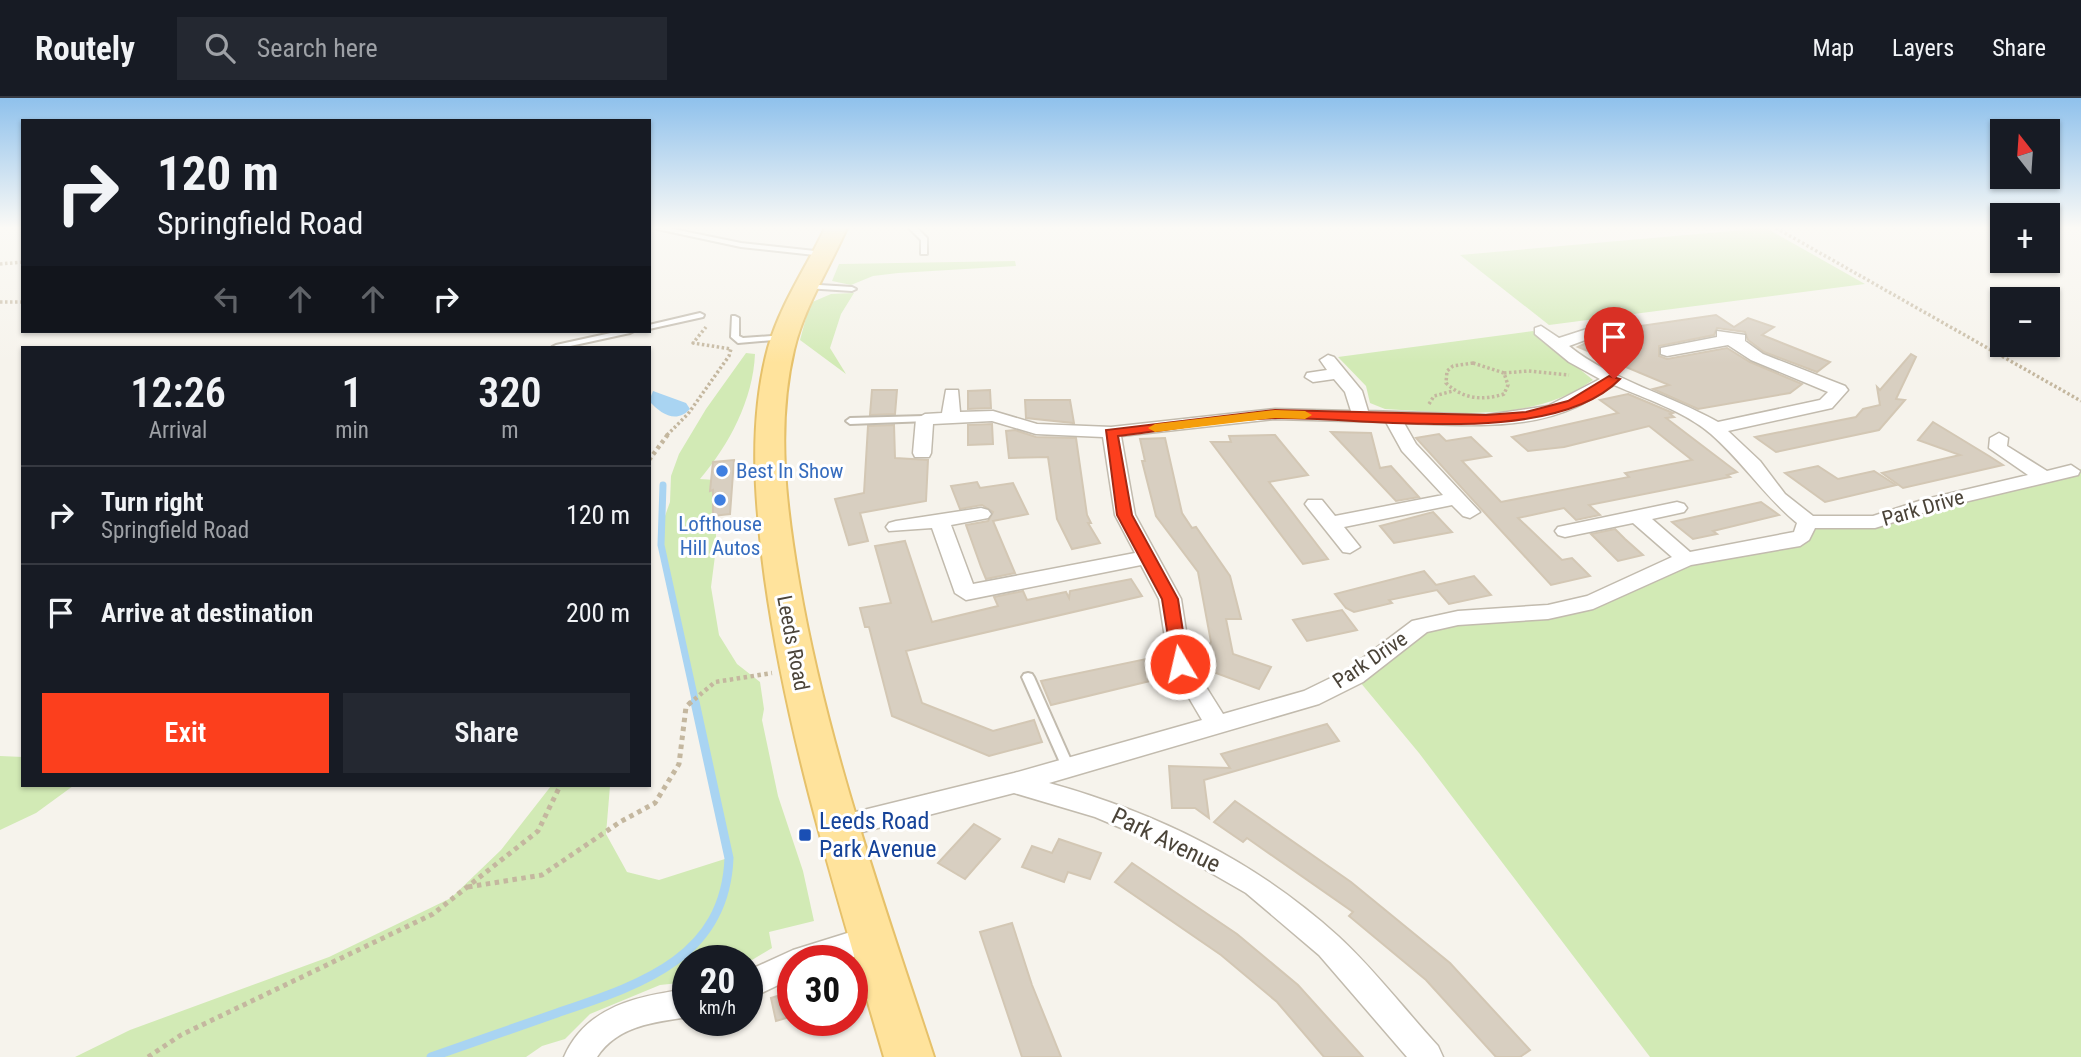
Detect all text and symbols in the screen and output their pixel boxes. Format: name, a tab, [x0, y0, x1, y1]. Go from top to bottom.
search box	[177, 17, 667, 80]
text: Routely	[35, 29, 135, 68]
icon: search	[201, 29, 239, 67]
text: Search here	[257, 33, 378, 63]
text: Map	[1813, 34, 1854, 62]
text: Layers	[1892, 34, 1954, 62]
text: Share	[1992, 34, 2046, 62]
north arrow	[1990, 119, 2060, 189]
map controls	[1990, 119, 2060, 357]
text: 120 m	[157, 145, 279, 202]
icon: right	[42, 147, 133, 238]
button: +	[1990, 203, 2060, 273]
text: Springfield Road	[157, 204, 363, 242]
icon: left	[208, 280, 246, 318]
icon: ahead	[281, 280, 319, 318]
icon: ahead	[354, 280, 392, 318]
icon: right	[427, 280, 465, 318]
button: −	[1990, 287, 2060, 357]
pin	[1584, 307, 1644, 379]
icon: arrive	[1595, 318, 1633, 356]
text: 12:26	[130, 368, 226, 417]
text: 1	[342, 368, 363, 417]
text: 320	[478, 368, 542, 417]
text: Arrival	[149, 417, 207, 444]
text: min	[335, 417, 369, 444]
text: m	[501, 417, 519, 444]
place label: Best In Show	[736, 459, 844, 483]
marker: Best In Show	[714, 463, 730, 479]
street label: Park Drive	[1879, 485, 1967, 531]
text: Turn right	[101, 487, 203, 517]
marker: Lofthouse Hill Autos	[712, 492, 728, 508]
icon: right	[42, 496, 80, 534]
text: 120 m	[566, 500, 630, 530]
place label: Lofthouse Hill Autos	[678, 512, 762, 560]
text: Springfield Road	[101, 517, 249, 544]
street label: Leeds Road	[772, 593, 814, 693]
icon: arrive	[42, 594, 80, 632]
text: Arrive at destination	[101, 598, 313, 628]
text: 200 m	[566, 598, 630, 628]
street label: Park Drive	[1328, 626, 1412, 693]
position arrow	[1143, 627, 1217, 701]
button: Exit	[42, 693, 329, 773]
button: Share	[343, 693, 630, 773]
street label: Park Avenue	[1107, 802, 1225, 878]
place label: Leeds Road Park Avenue	[819, 807, 936, 863]
marker: Leeds Road Park Avenue	[797, 827, 813, 843]
speed limit sign: 30	[777, 945, 868, 1036]
text: 20	[700, 961, 735, 1002]
text: km/h	[699, 997, 736, 1018]

